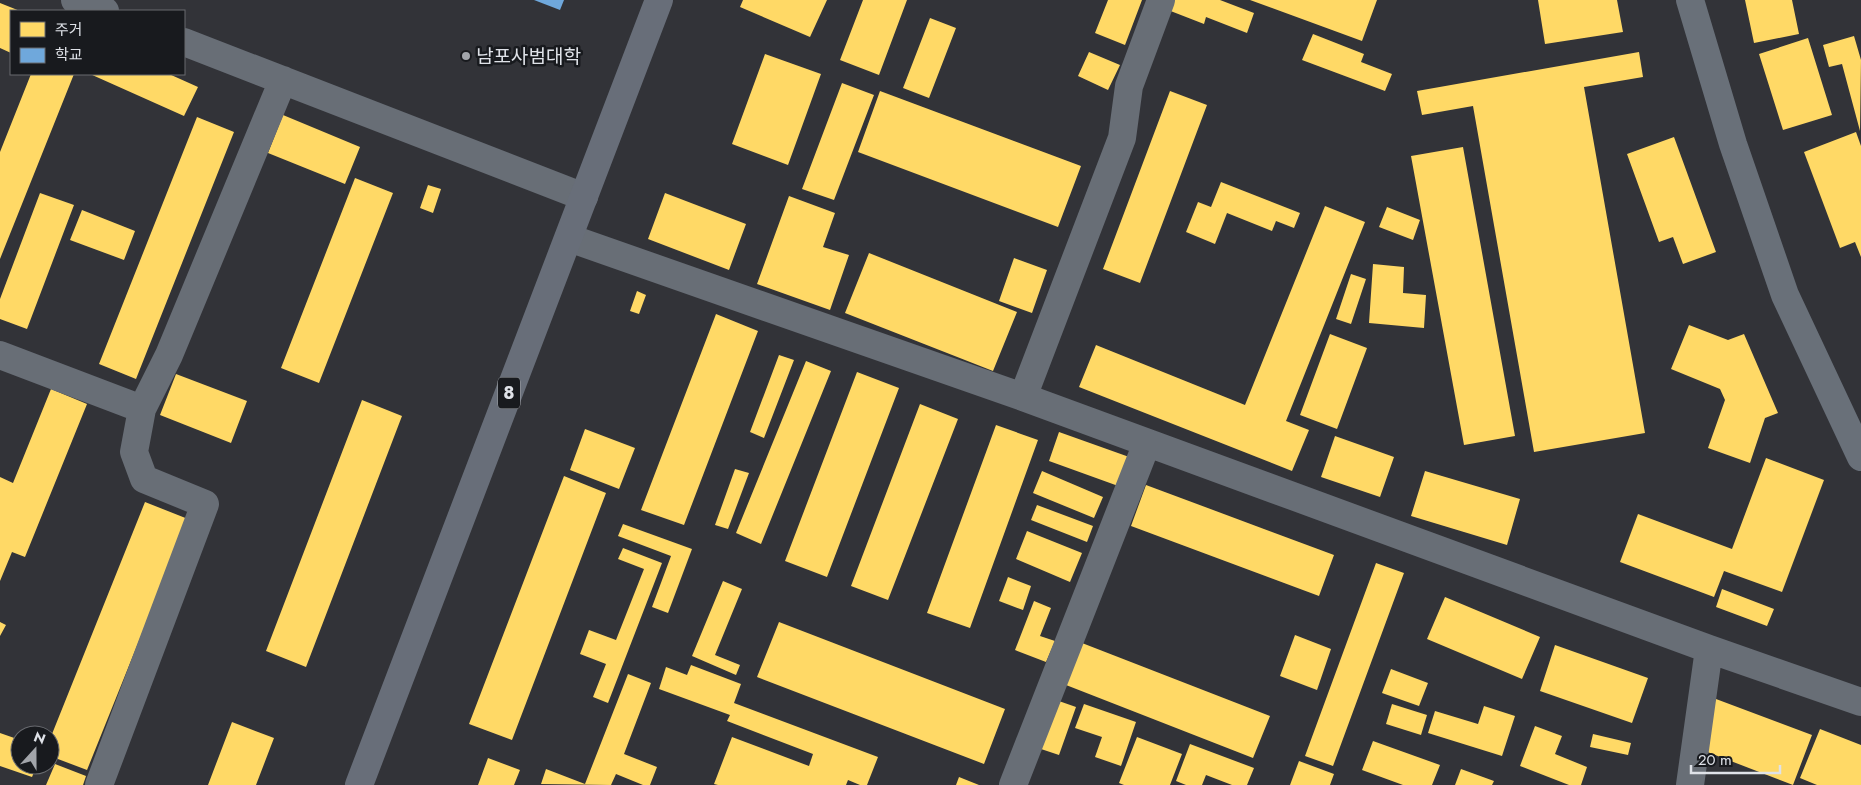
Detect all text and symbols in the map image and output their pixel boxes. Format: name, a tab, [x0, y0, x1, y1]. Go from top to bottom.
legend	[10, 10, 185, 75]
text: 주거	[55, 19, 83, 41]
place label: 남포사범대학	[476, 43, 581, 70]
text: 학교	[55, 44, 83, 66]
marker: 남포사범대학	[460, 50, 472, 62]
road number: 8	[498, 378, 520, 408]
north arrow	[10, 725, 60, 775]
text: N	[31, 727, 48, 749]
scale bar	[1691, 742, 1780, 774]
text: 20 m	[1698, 749, 1732, 771]

